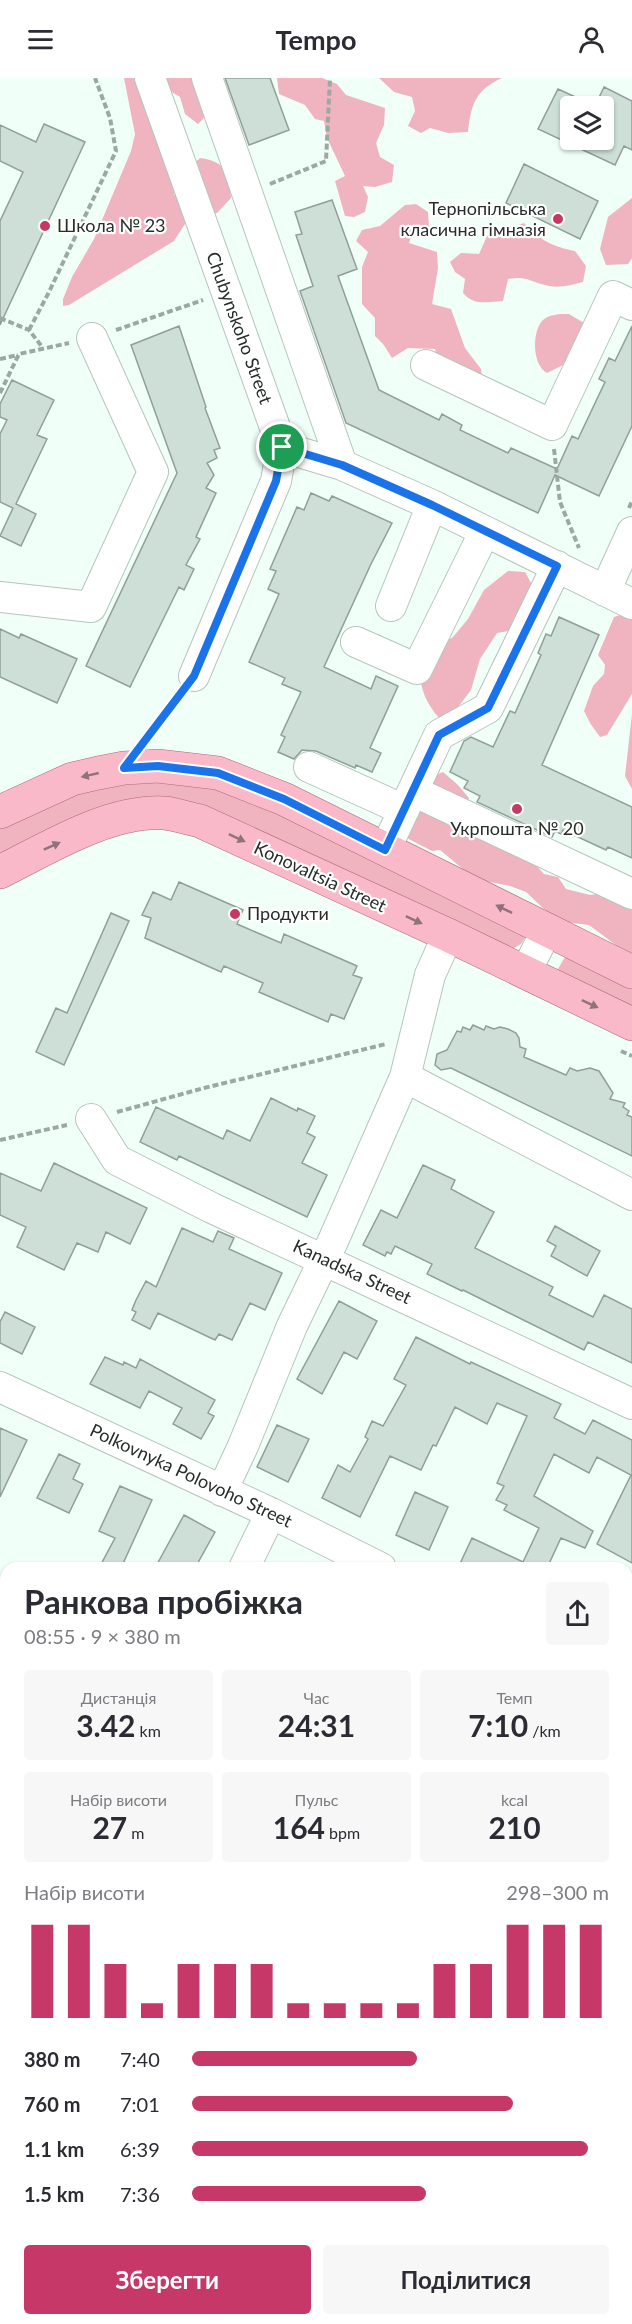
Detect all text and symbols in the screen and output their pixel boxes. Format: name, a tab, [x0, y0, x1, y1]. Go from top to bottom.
icon: menu	[24, 23, 57, 56]
text: Tempo	[276, 23, 356, 56]
icon: person	[575, 23, 608, 56]
map controls	[560, 96, 614, 150]
button: layers	[560, 96, 614, 150]
place label: Тернопільська класична гімназія	[400, 197, 546, 240]
marker: Тернопільська класична гімназія	[551, 212, 565, 226]
place label: Школа № 23	[57, 214, 166, 236]
marker: Школа № 23	[38, 219, 52, 233]
street label: Chubynskoho Street	[202, 249, 278, 407]
pin	[256, 421, 307, 472]
icon: arrive	[265, 430, 298, 463]
one-way arrow	[80, 770, 99, 780]
marker: Укрпошта № 20	[510, 802, 524, 816]
place label: Укрпошта № 20	[450, 817, 584, 839]
one-way arrow	[228, 834, 245, 843]
street label: Konovaltsia Street	[251, 836, 390, 917]
one-way arrow	[44, 841, 62, 851]
place label: Продукти	[247, 902, 329, 924]
one-way arrow	[496, 904, 513, 914]
marker: Продукти	[228, 907, 242, 921]
one-way arrow	[405, 915, 422, 924]
one-way arrow	[581, 999, 598, 1008]
street label: Kanadska Street	[290, 1234, 415, 1308]
street label: Polkovnyka Polovoho Street	[87, 1418, 297, 1532]
text: Ранкова пробіжка	[24, 1581, 303, 1621]
button: share	[546, 1582, 609, 1645]
text: 08:55 · 9 × 380 m	[24, 1624, 181, 1648]
text: Дистанція	[81, 1688, 156, 1707]
text: Час	[304, 1688, 329, 1707]
text: Темп	[496, 1688, 533, 1707]
text: 3.42	[76, 1707, 135, 1743]
text: 24:31	[278, 1707, 355, 1743]
text: 7:10	[468, 1707, 528, 1743]
text: km	[135, 1721, 161, 1740]
text: /km	[528, 1721, 561, 1740]
text: Набір висоти	[70, 1790, 167, 1809]
text: Пульс	[295, 1790, 338, 1809]
text: kcal	[501, 1790, 528, 1809]
text: 27	[92, 1809, 127, 1845]
text: 164	[273, 1809, 325, 1845]
text: 210	[488, 1809, 541, 1845]
text: m	[127, 1823, 145, 1842]
text: bpm	[325, 1823, 360, 1842]
text: Набір висоти	[24, 1880, 145, 1904]
text: 298–300 m	[506, 1880, 609, 1904]
text: 380 m	[24, 2047, 80, 2071]
text: 7:40	[120, 2047, 160, 2071]
text: 760 m	[24, 2092, 80, 2116]
text: 7:01	[120, 2092, 160, 2116]
text: 1.1 km	[24, 2137, 84, 2161]
text: 6:39	[120, 2137, 160, 2161]
text: 1.5 km	[24, 2182, 84, 2206]
text: 7:36	[120, 2182, 160, 2206]
button: Зберегти	[24, 2245, 311, 2314]
button: Поділитися	[323, 2245, 609, 2314]

